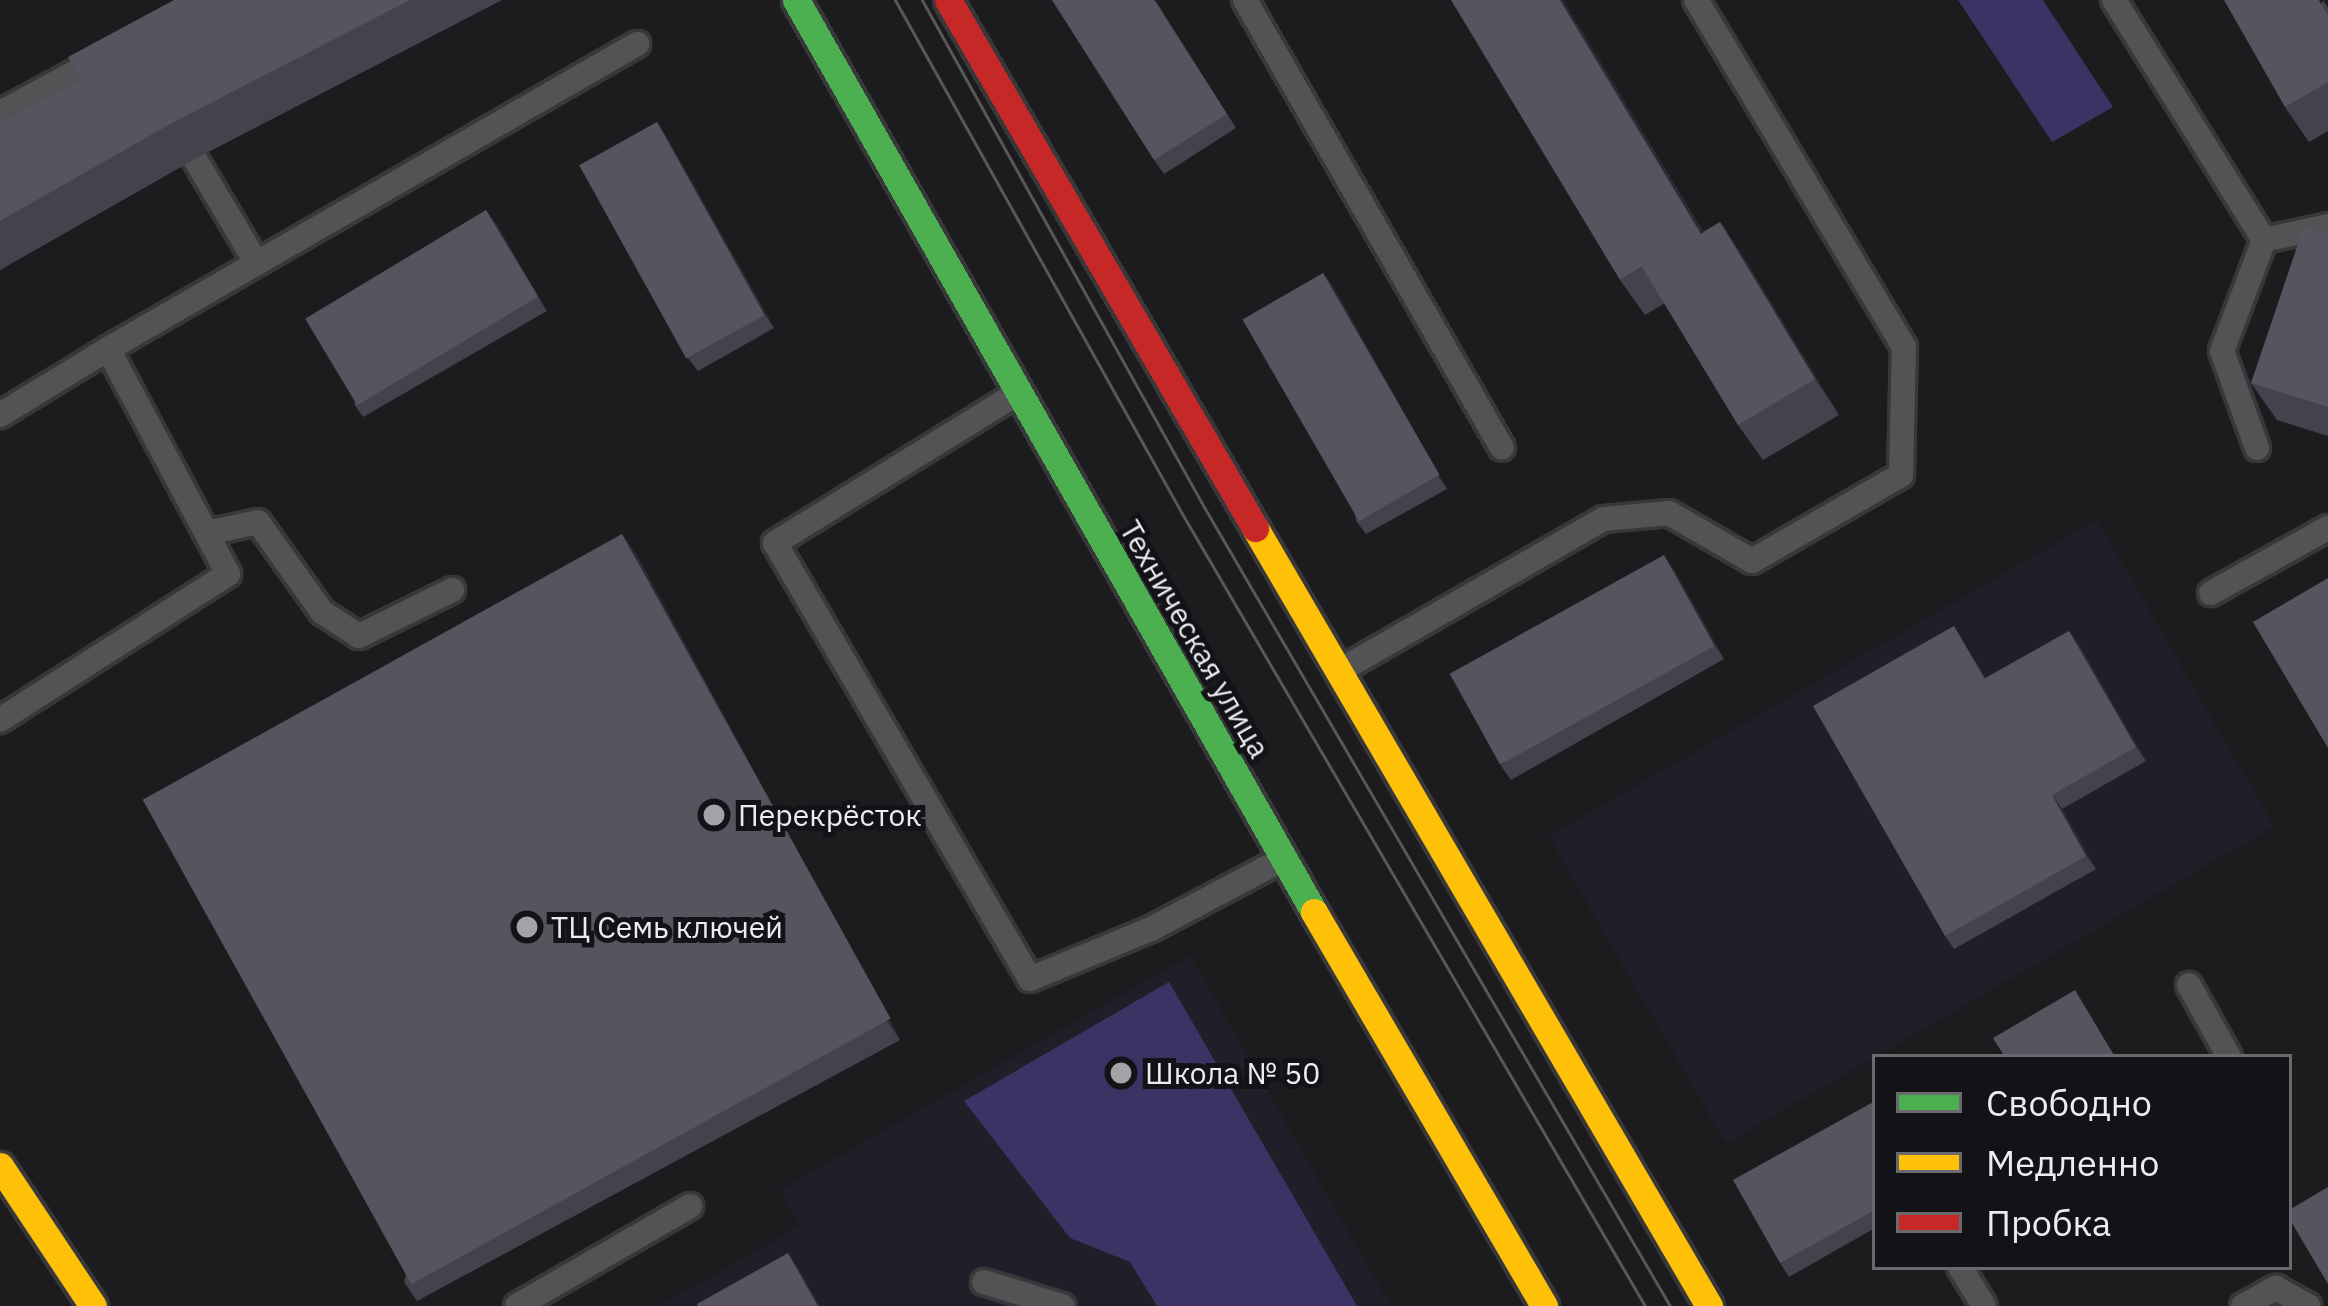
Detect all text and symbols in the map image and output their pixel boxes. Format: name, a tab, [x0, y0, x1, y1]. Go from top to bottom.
street label: Техническая улица	[1112, 514, 1278, 764]
place label: Перекрёсток	[738, 797, 922, 833]
marker: Перекрёсток	[701, 802, 727, 828]
place label: ТЦ Семь ключей	[551, 909, 783, 945]
marker: ТЦ Семь ключей	[514, 914, 540, 940]
legend	[1872, 1054, 2292, 1270]
place label: Школа № 50	[1145, 1055, 1320, 1091]
marker: Школа № 50	[1108, 1060, 1134, 1086]
text: Свободно	[1986, 1079, 2152, 1126]
text: Медленно	[1986, 1139, 2159, 1186]
text: Пробка	[1986, 1199, 2111, 1246]

